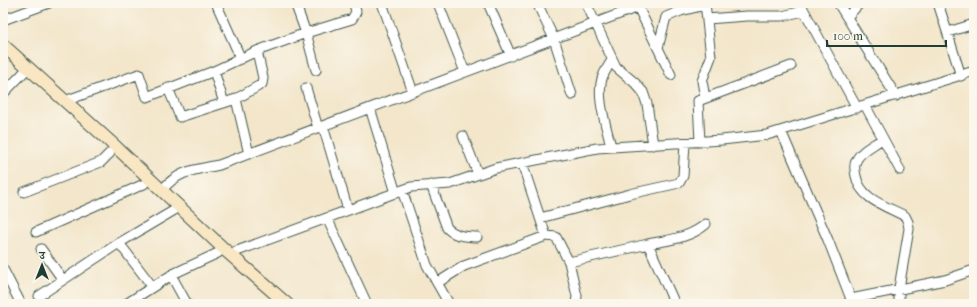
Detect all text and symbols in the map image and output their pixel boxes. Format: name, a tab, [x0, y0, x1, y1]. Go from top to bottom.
scale bar	[827, 22, 946, 48]
text: 100 m	[833, 29, 863, 43]
north arrow	[22, 245, 62, 285]
text: उ	[38, 249, 46, 262]

